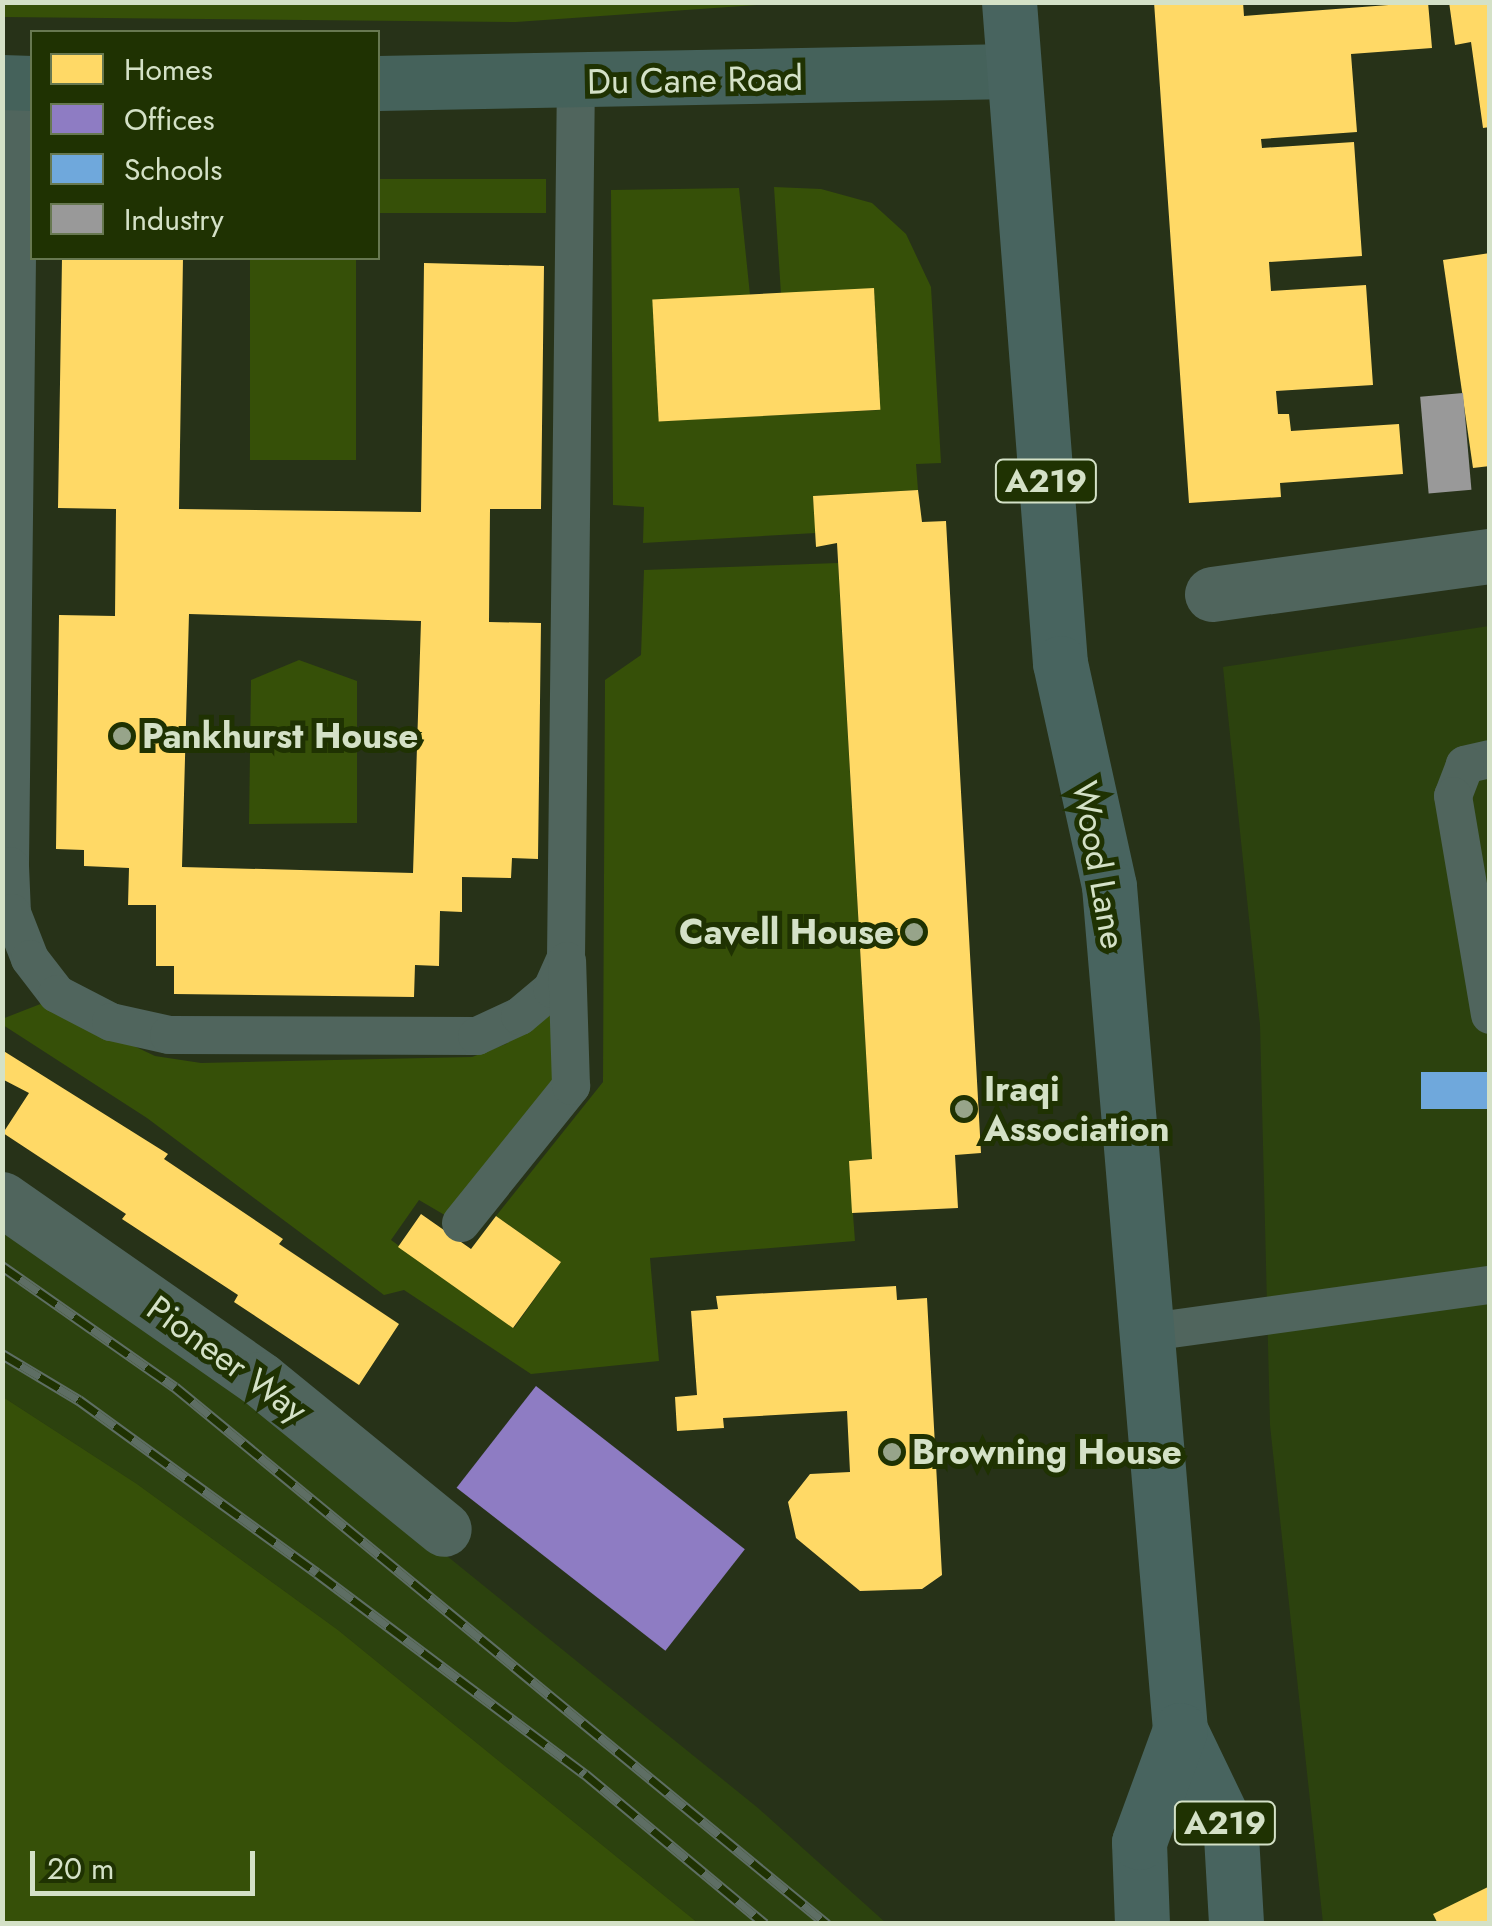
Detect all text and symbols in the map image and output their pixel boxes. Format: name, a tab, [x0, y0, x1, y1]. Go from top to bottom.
legend	[30, 30, 380, 260]
text: Homes	[124, 48, 213, 91]
street label: Du Cane Road	[587, 57, 803, 103]
text: Offices	[124, 98, 215, 141]
text: Schools	[124, 148, 222, 191]
text: Industry	[124, 198, 224, 241]
road number: A219	[994, 454, 1098, 508]
place label: Pankhurst House	[142, 715, 418, 757]
marker: Pankhurst House	[111, 725, 133, 747]
street label: Wood Lane	[1064, 778, 1134, 952]
place label: Cavell House	[679, 911, 894, 953]
marker: Cavell House	[903, 921, 925, 943]
place label: Iraqi Association	[984, 1068, 1170, 1150]
marker: Iraqi Association	[953, 1098, 975, 1120]
street label: Pioneer Way	[139, 1287, 315, 1431]
place label: Browning House	[912, 1431, 1182, 1473]
marker: Browning House	[881, 1441, 903, 1463]
road number: A219	[1172, 1796, 1278, 1850]
scale bar	[35, 1831, 260, 1893]
text: 20 m	[47, 1847, 114, 1890]

